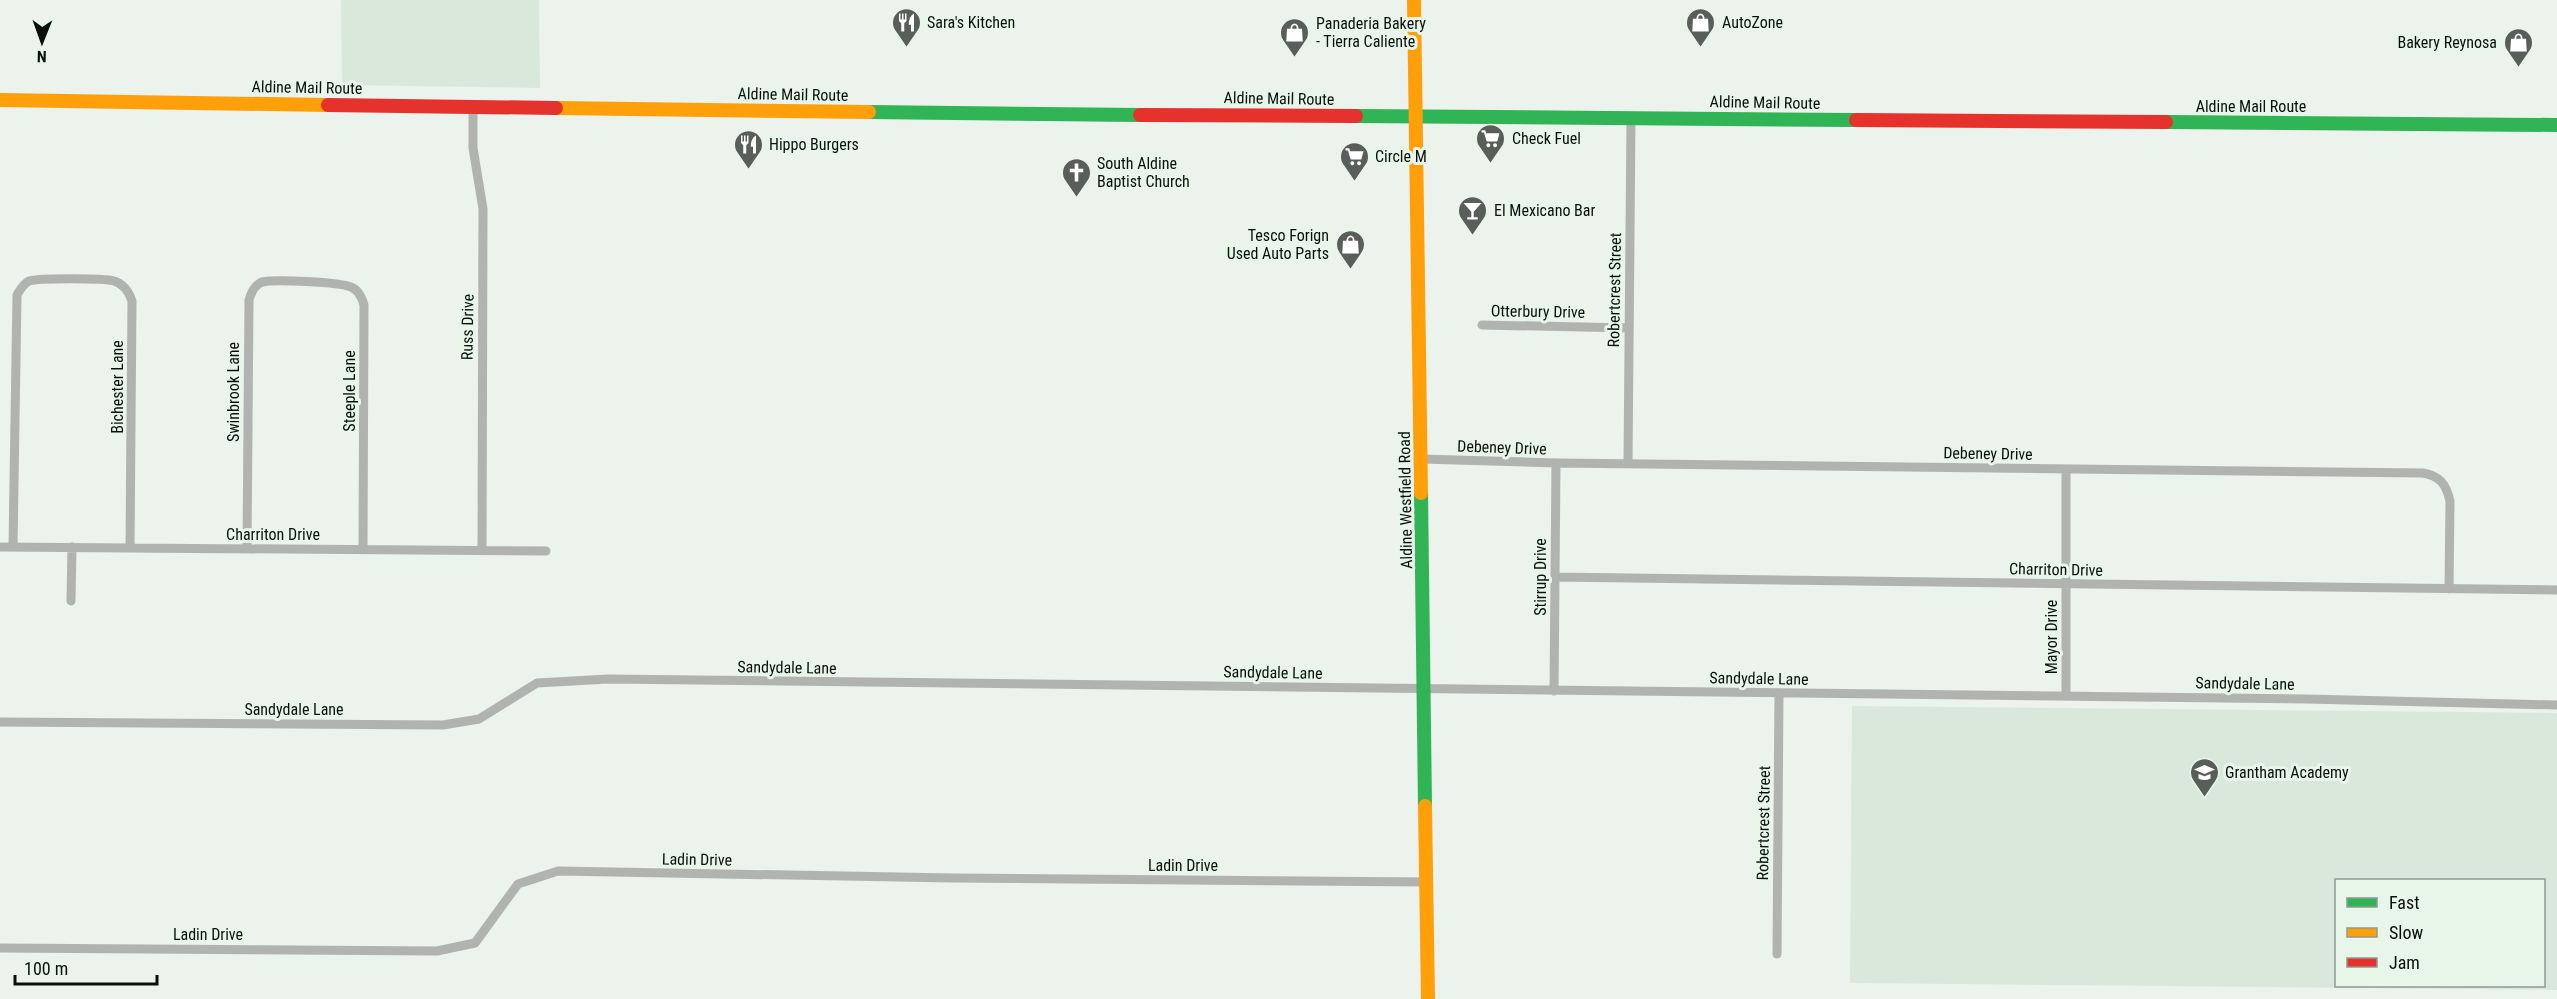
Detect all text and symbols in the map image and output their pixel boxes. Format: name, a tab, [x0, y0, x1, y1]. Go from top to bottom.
restaurant icon: Sara's Kitchen	[890, 6, 922, 48]
shop icon: AutoZone	[1685, 6, 1717, 48]
north arrow	[12, 12, 72, 72]
place label: Sara's Kitchen	[927, 13, 1015, 32]
place label: AutoZone	[1722, 13, 1783, 32]
place label: Panaderia Bakery - Tierra Caliente	[1316, 14, 1426, 51]
shop icon: Panaderia Bakery - Tierra Caliente	[1279, 16, 1311, 58]
shop icon: Bakery Reynosa	[2502, 26, 2534, 68]
place label: Bakery Reynosa	[2397, 33, 2497, 52]
text: N	[37, 47, 47, 66]
street label: Aldine Mail Route	[251, 77, 362, 98]
street label: Aldine Mail Route	[737, 84, 848, 105]
street label: Aldine Mail Route	[1223, 88, 1334, 109]
street label: Aldine Mail Route	[1709, 92, 1820, 113]
street label: Aldine Mail Route	[2196, 97, 2306, 116]
supermarket icon: Check Fuel	[1475, 122, 1507, 164]
restaurant icon: Hippo Burgers	[732, 128, 764, 170]
place label: Check Fuel	[1512, 129, 1581, 148]
place label: Hippo Burgers	[769, 135, 859, 154]
supermarket icon: Circle M	[1338, 140, 1370, 182]
place label: Circle M	[1375, 147, 1427, 166]
place label: South Aldine Baptist Church	[1097, 154, 1190, 191]
church icon: South Aldine Baptist Church	[1060, 156, 1092, 198]
bar icon: El Mexicano Bar	[1457, 194, 1489, 236]
place label: El Mexicano Bar	[1494, 201, 1595, 220]
place label: Tesco Forign Used Auto Parts	[1227, 226, 1329, 263]
shop icon: Tesco Forign Used Auto Parts	[1334, 228, 1366, 270]
street label: Robertcrest Street	[1604, 232, 1625, 348]
street label: Russ Drive	[457, 294, 478, 360]
street label: Otterbury Drive	[1491, 301, 1585, 322]
street label: Bichester Lane	[108, 340, 127, 434]
street label: Swinbrook Lane	[224, 342, 243, 442]
street label: Steeple Lane	[340, 350, 359, 432]
street label: Aldine Westfield Road	[1395, 431, 1416, 569]
street label: Debeney Drive	[1457, 436, 1547, 459]
street label: Debeney Drive	[1943, 443, 2033, 464]
street label: Charriton Drive	[226, 525, 320, 544]
street label: Stirrup Drive	[1531, 538, 1550, 616]
street label: Charriton Drive	[2009, 559, 2103, 580]
street label: Mayor Drive	[2042, 600, 2061, 674]
street label: Sandydale Lane	[737, 657, 837, 678]
street label: Sandydale Lane	[1223, 662, 1323, 683]
street label: Sandydale Lane	[1709, 668, 1809, 689]
street label: Sandydale Lane	[2195, 673, 2295, 694]
street label: Sandydale Lane	[244, 700, 344, 719]
school or university icon: Grantham Academy	[2188, 756, 2220, 798]
place label: Grantham Academy	[2225, 763, 2349, 782]
street label: Robertcrest Street	[1753, 765, 1774, 881]
street label: Ladin Drive	[662, 849, 732, 870]
street label: Ladin Drive	[1148, 856, 1218, 875]
legend	[2335, 879, 2545, 987]
text: Fast	[2389, 892, 2420, 913]
text: Slow	[2389, 922, 2424, 943]
street label: Ladin Drive	[173, 925, 243, 944]
scale bar	[15, 948, 158, 986]
text: Jam	[2389, 952, 2420, 973]
text: 100 m	[24, 958, 68, 979]

